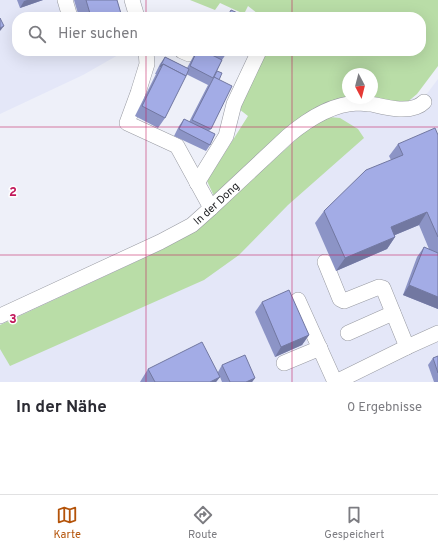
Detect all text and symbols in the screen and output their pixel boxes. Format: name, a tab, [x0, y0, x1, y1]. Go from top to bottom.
search box	[12, 12, 426, 56]
icon: search	[26, 23, 48, 45]
text: Hier suchen	[58, 25, 138, 44]
north arrow	[342, 68, 378, 104]
street label: In der Dong	[191, 179, 242, 228]
text: 2	[9, 185, 17, 201]
text: 3	[9, 312, 17, 328]
text: In der Nähe	[16, 397, 107, 419]
text: 0 Ergebnisse	[347, 400, 422, 416]
tab: Karte	[54, 504, 81, 542]
tab: Route	[188, 504, 217, 542]
tab: Gespeichert	[324, 504, 384, 542]

